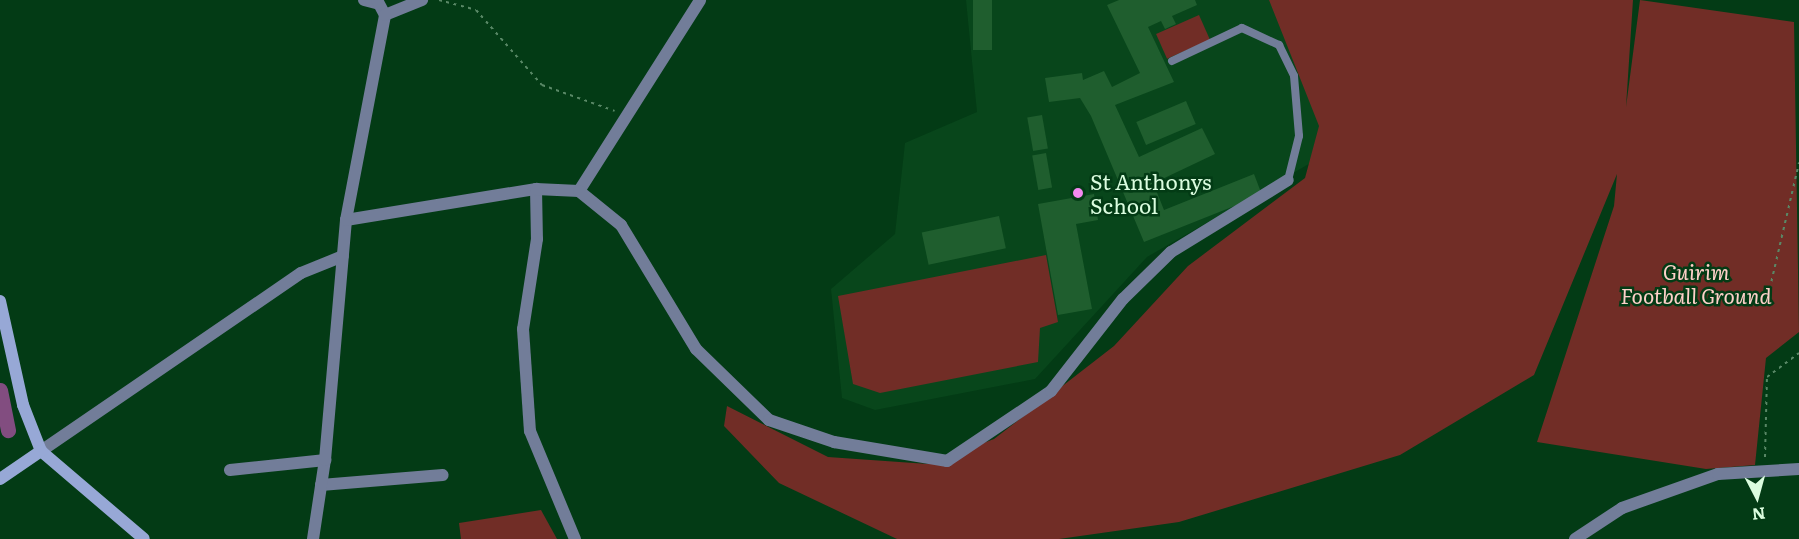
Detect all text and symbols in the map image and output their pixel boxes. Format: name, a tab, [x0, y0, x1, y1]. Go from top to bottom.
place label: St Anthonys School	[1090, 168, 1211, 218]
marker: St Anthonys School	[1071, 186, 1085, 200]
park label: Guirim Football Ground	[1620, 258, 1772, 308]
north arrow	[1727, 467, 1787, 527]
text: N	[1751, 502, 1767, 528]

